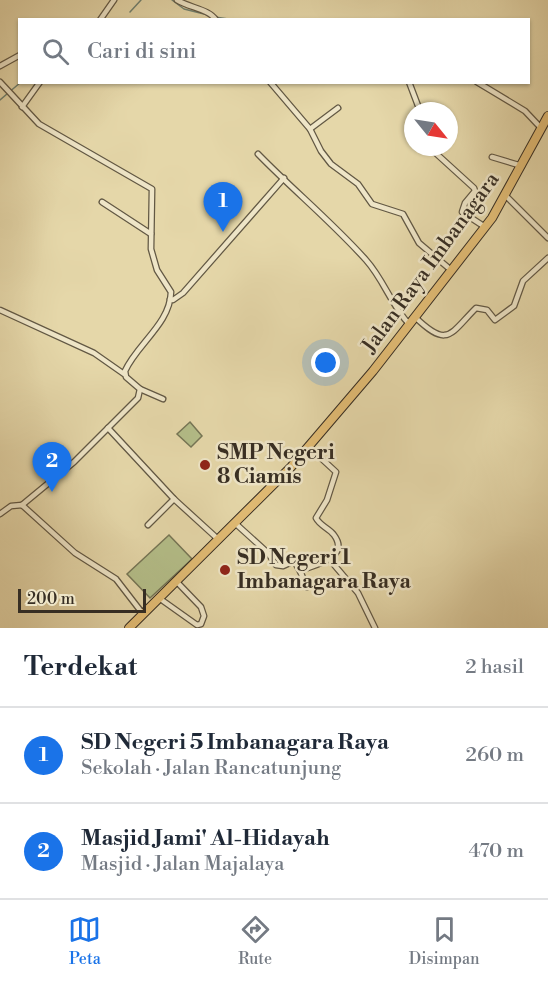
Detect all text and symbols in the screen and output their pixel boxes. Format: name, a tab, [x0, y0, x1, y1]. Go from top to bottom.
search box	[18, 18, 530, 84]
icon: search	[39, 35, 72, 68]
text: Cari di sini	[87, 38, 197, 65]
north arrow	[404, 102, 458, 156]
street label: Jalan Raya Imbanagara	[356, 167, 505, 359]
pin: 1	[204, 182, 242, 232]
your location	[311, 348, 340, 377]
place label: SMP Negeri 8 Ciamis	[217, 440, 335, 490]
pin: 2	[32, 442, 72, 492]
marker: SMP Negeri 8 Ciamis	[198, 458, 212, 472]
place label: SD Negeri 1 Imbanagara Raya	[237, 545, 411, 595]
marker: SD Negeri 1 Imbanagara Raya	[218, 563, 232, 577]
scale bar	[18, 586, 146, 614]
text: 200 m	[27, 589, 75, 609]
text: Terdekat	[24, 651, 137, 683]
text: 2 hasil	[465, 655, 524, 680]
text: SD Negeri 5 Imbanagara Raya	[81, 729, 389, 756]
text: 1	[39, 743, 48, 768]
text: 260 m	[466, 743, 524, 768]
text: Sekolah · Jalan Rancatunjung	[81, 756, 341, 781]
text: Masjid Jami' Al-Hidayah	[81, 825, 330, 852]
text: 2	[37, 839, 50, 864]
text: 470 m	[468, 839, 524, 864]
text: Masjid · Jalan Majalaya	[81, 852, 284, 877]
tab: Peta	[68, 913, 101, 969]
tab: Rute	[238, 913, 272, 969]
tab: Disimpan	[409, 913, 480, 969]

